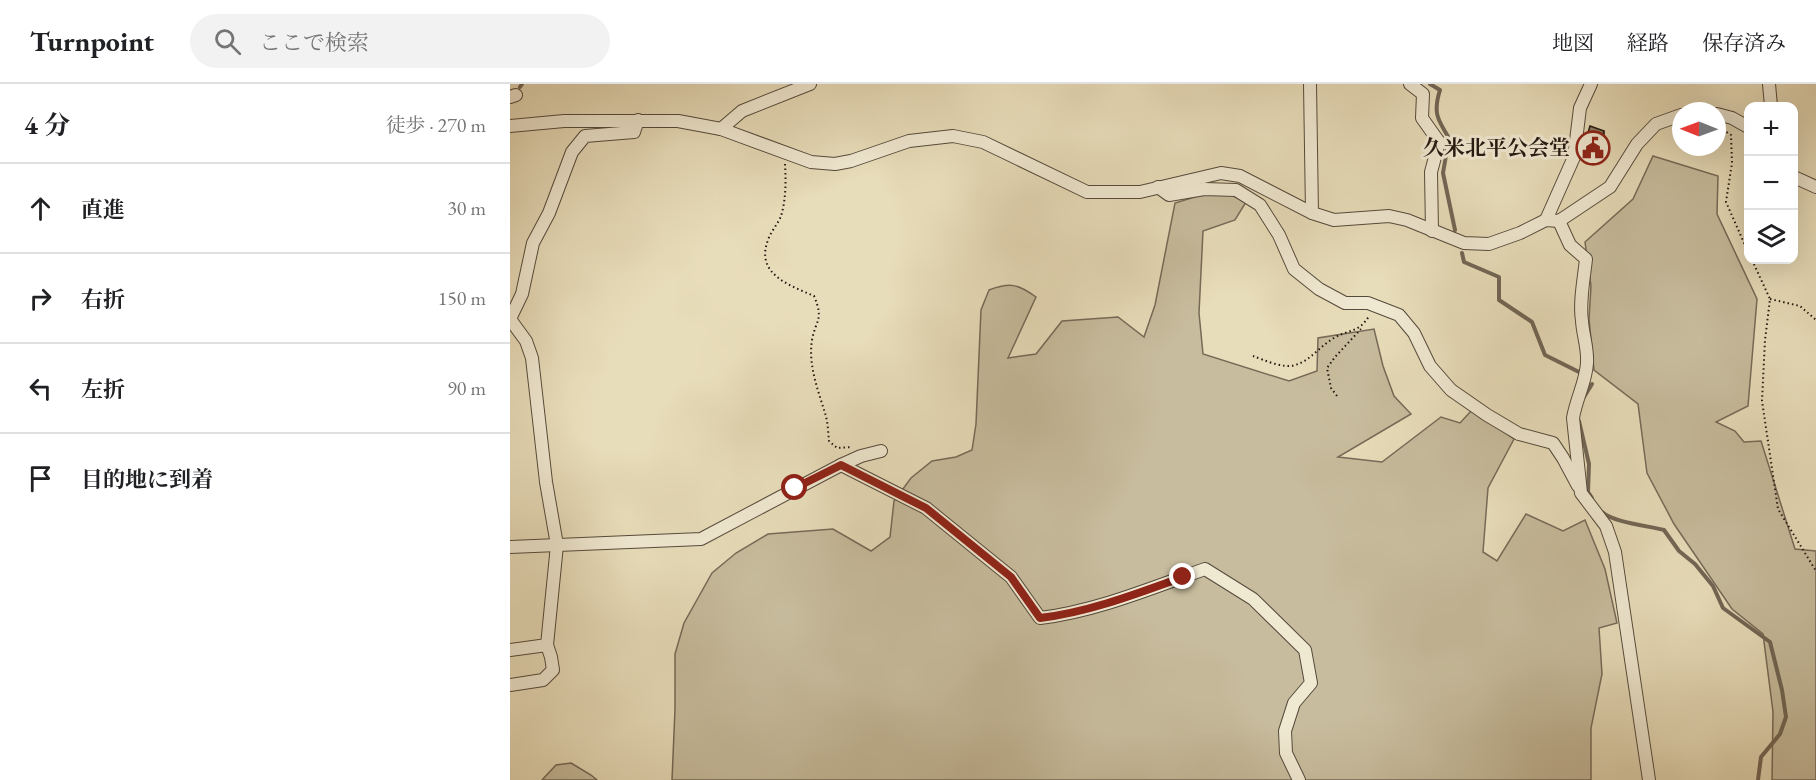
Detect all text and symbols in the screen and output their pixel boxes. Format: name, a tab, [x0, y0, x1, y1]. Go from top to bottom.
search box	[190, 14, 610, 68]
text: Turnpoint	[30, 23, 154, 59]
icon: search	[211, 25, 244, 58]
text: ここで検索	[259, 28, 369, 57]
text: 地図	[1552, 29, 1594, 56]
text: 経路	[1627, 29, 1669, 56]
text: 保存済み	[1702, 29, 1786, 56]
north arrow	[1672, 102, 1726, 156]
map controls	[1744, 102, 1798, 264]
button: +	[1744, 102, 1798, 156]
text: 4 分	[24, 108, 70, 142]
text: 徒歩 · 270 m	[386, 112, 486, 138]
public building icon: 久米北平公会堂	[1575, 130, 1611, 166]
place label: 久米北平公会堂	[1423, 134, 1570, 161]
button: −	[1744, 156, 1798, 210]
icon: ahead	[24, 192, 57, 225]
text: 直進	[81, 195, 125, 224]
text: 30 m	[447, 195, 486, 221]
button: layers	[1744, 210, 1798, 264]
icon: right	[24, 282, 57, 315]
text: 右折	[81, 285, 125, 314]
text: 150 m	[438, 285, 486, 311]
icon: left	[24, 372, 57, 405]
text: 左折	[81, 375, 125, 404]
text: 90 m	[447, 375, 486, 401]
icon: arrive	[24, 462, 57, 495]
text: 目的地に到着	[81, 465, 213, 494]
route start	[781, 474, 807, 500]
route end	[1169, 563, 1195, 589]

